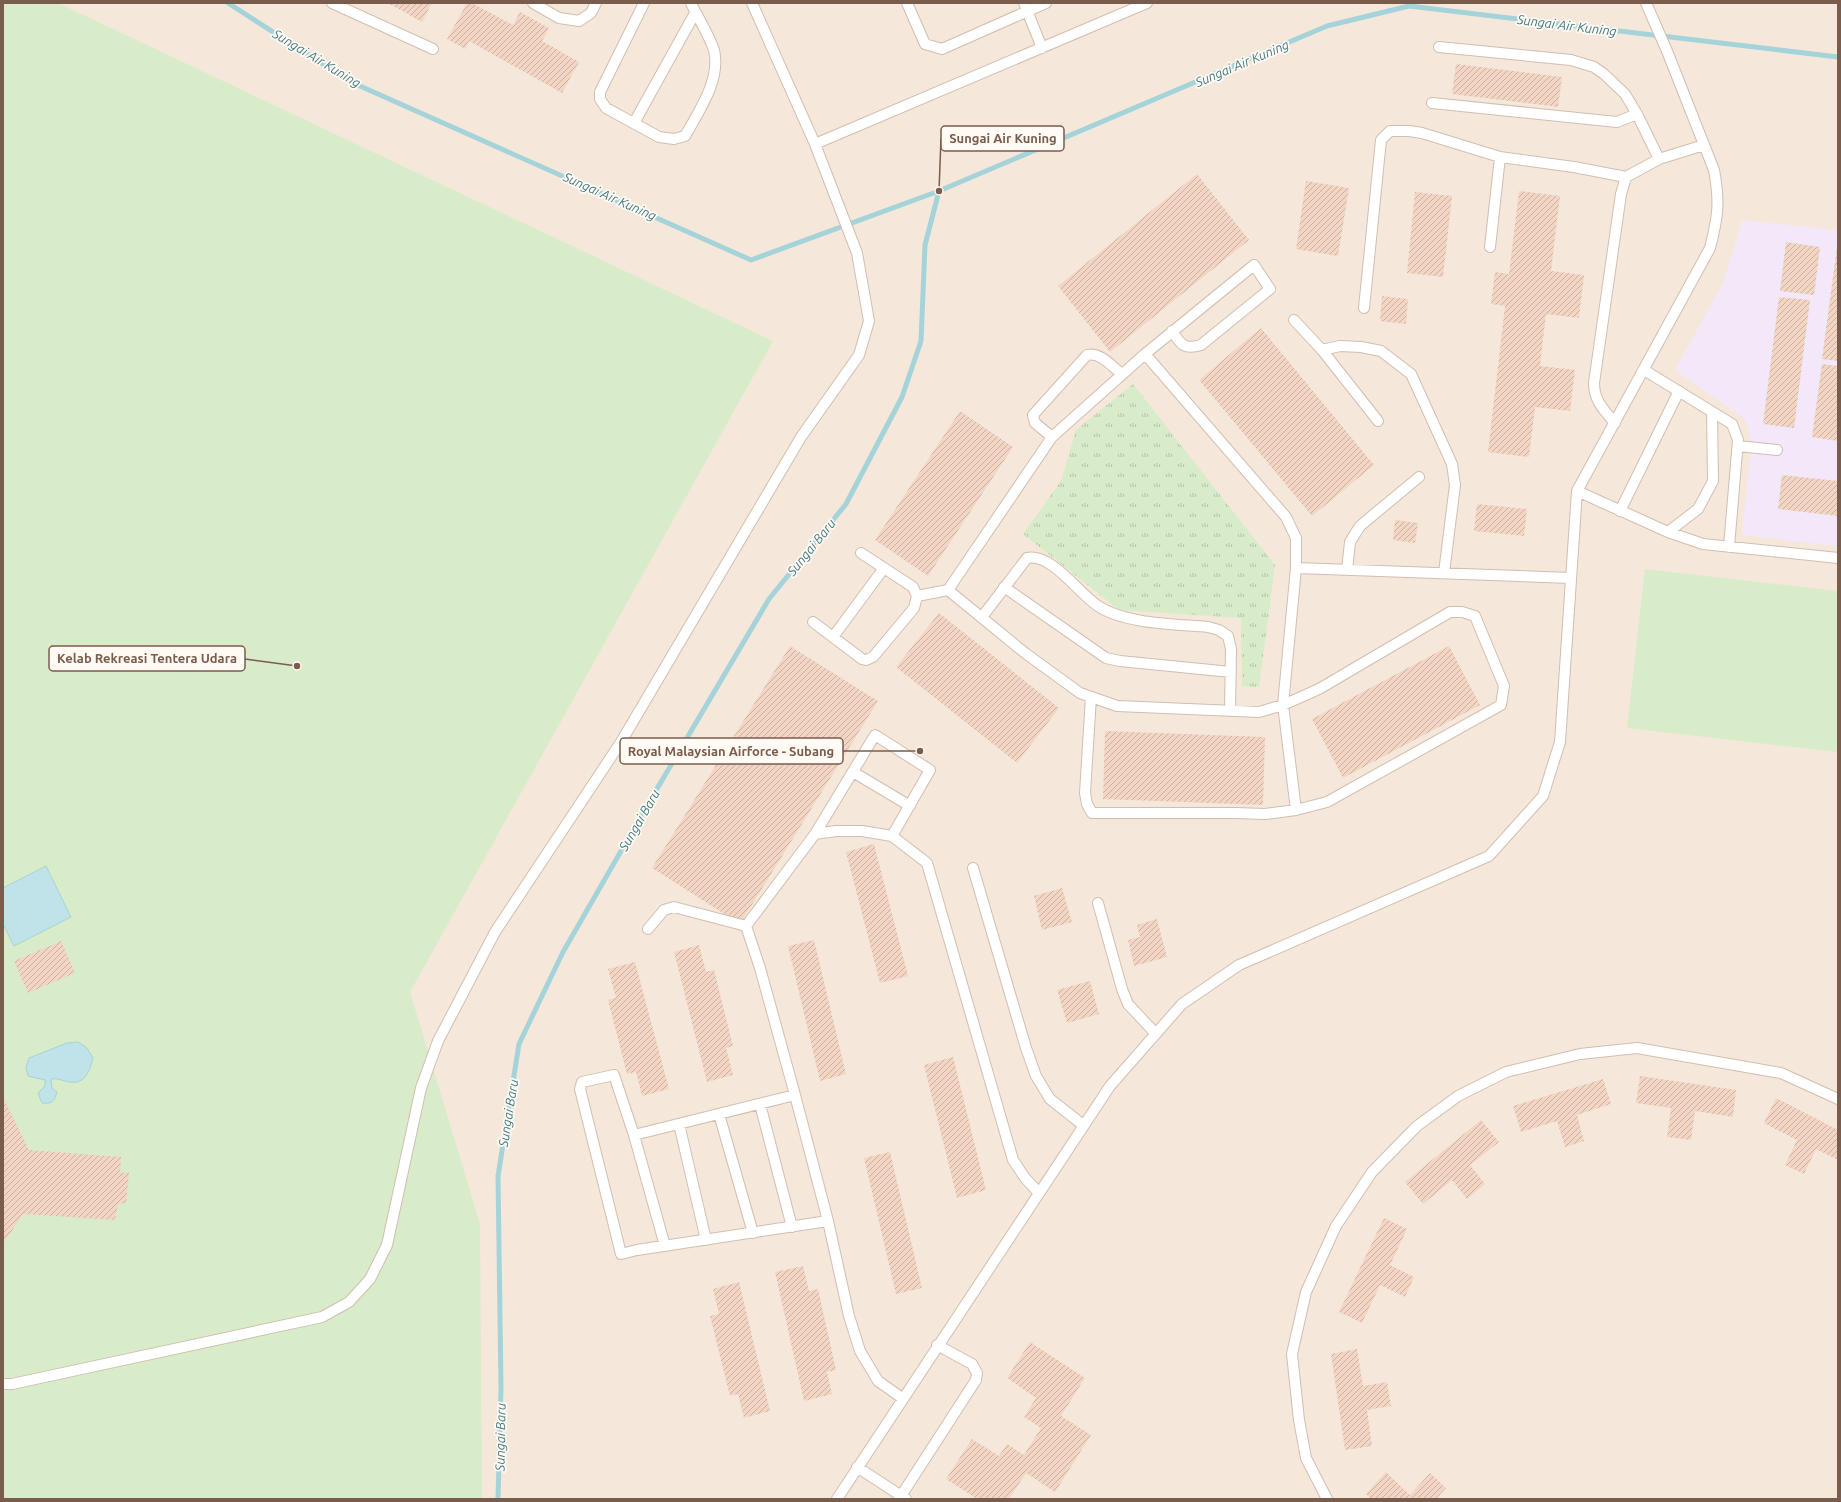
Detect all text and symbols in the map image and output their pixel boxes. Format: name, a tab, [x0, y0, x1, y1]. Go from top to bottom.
water label: Sungai Air Kuning	[1515, 12, 1618, 38]
water label: Sungai Air Kuning	[270, 26, 364, 90]
water label: Sungai Air Kuning	[1192, 37, 1291, 89]
callout: Sungai Air Kuning	[941, 126, 1064, 151]
text: Sungai Air Kuning	[949, 131, 1057, 145]
water label: Sungai Air Kuning	[560, 169, 659, 223]
water label: Sungai Baru	[783, 516, 838, 579]
callout: Kelab Rekreasi Tentera Udara	[49, 646, 245, 671]
text: Kelab Rekreasi Tentera Udara	[57, 651, 237, 665]
callout: Royal Malaysian Airforce - Subang	[620, 738, 843, 764]
text: Royal Malaysian Airforce - Subang	[628, 744, 834, 758]
water label: Sungai Baru	[615, 787, 662, 854]
water label: Sungai Baru	[496, 1078, 520, 1149]
water label: Sungai Baru	[492, 1403, 508, 1472]

